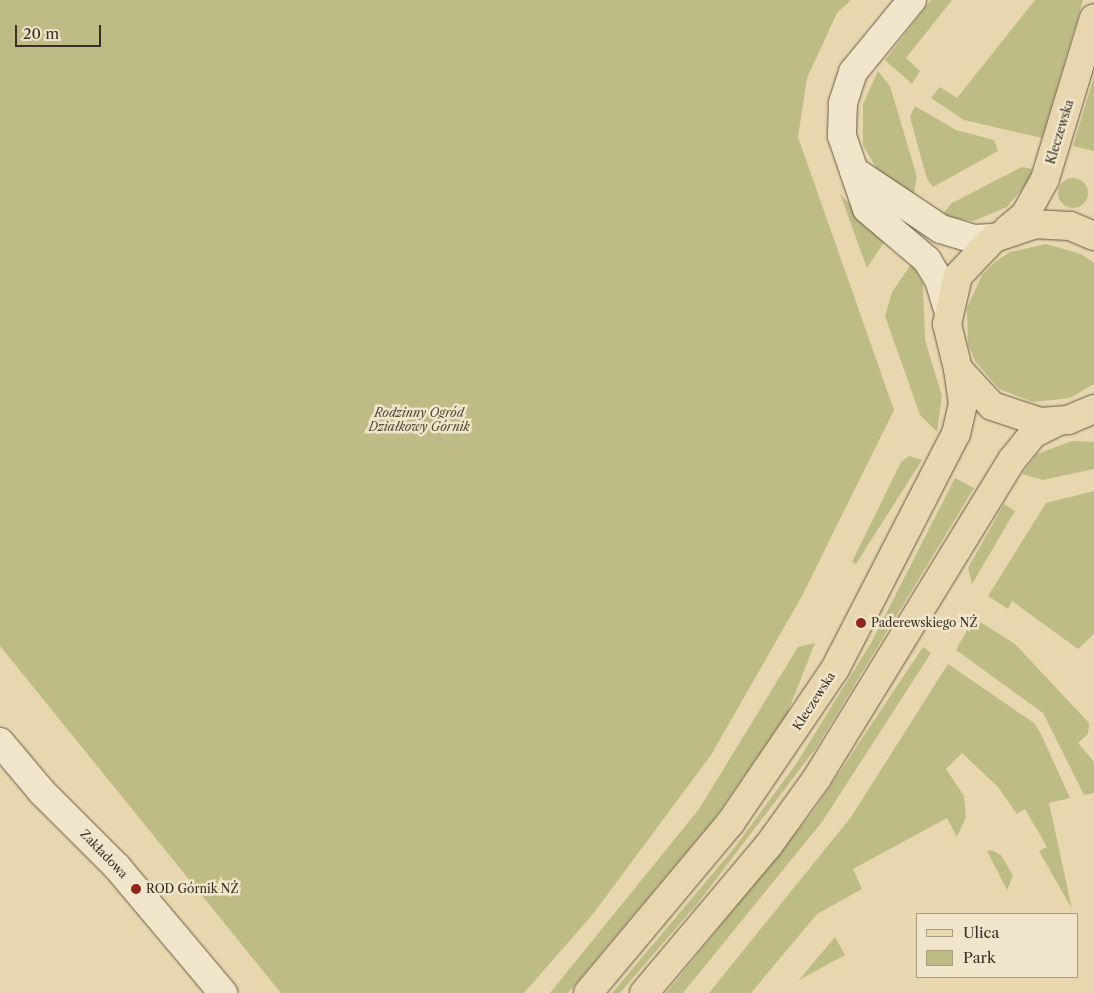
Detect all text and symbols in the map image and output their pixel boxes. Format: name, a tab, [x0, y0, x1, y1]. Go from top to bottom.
scale bar	[18, 15, 104, 47]
text: 20 m	[23, 24, 59, 43]
street label: Kleczewska	[1043, 98, 1077, 166]
park label: Rodzinny Ogród Działkowy Górnik	[368, 406, 470, 434]
place label: Paderewskiego NŻ	[871, 616, 978, 630]
marker: Paderewskiego NŻ	[855, 617, 867, 629]
street label: Kleczewska	[790, 669, 838, 733]
street label: Zakładowa	[77, 827, 131, 881]
place label: ROD Górnik NŻ	[146, 882, 239, 896]
marker: ROD Górnik NŻ	[130, 883, 142, 895]
legend	[916, 913, 1079, 978]
text: Ulica	[963, 923, 999, 942]
text: Park	[963, 948, 996, 967]

